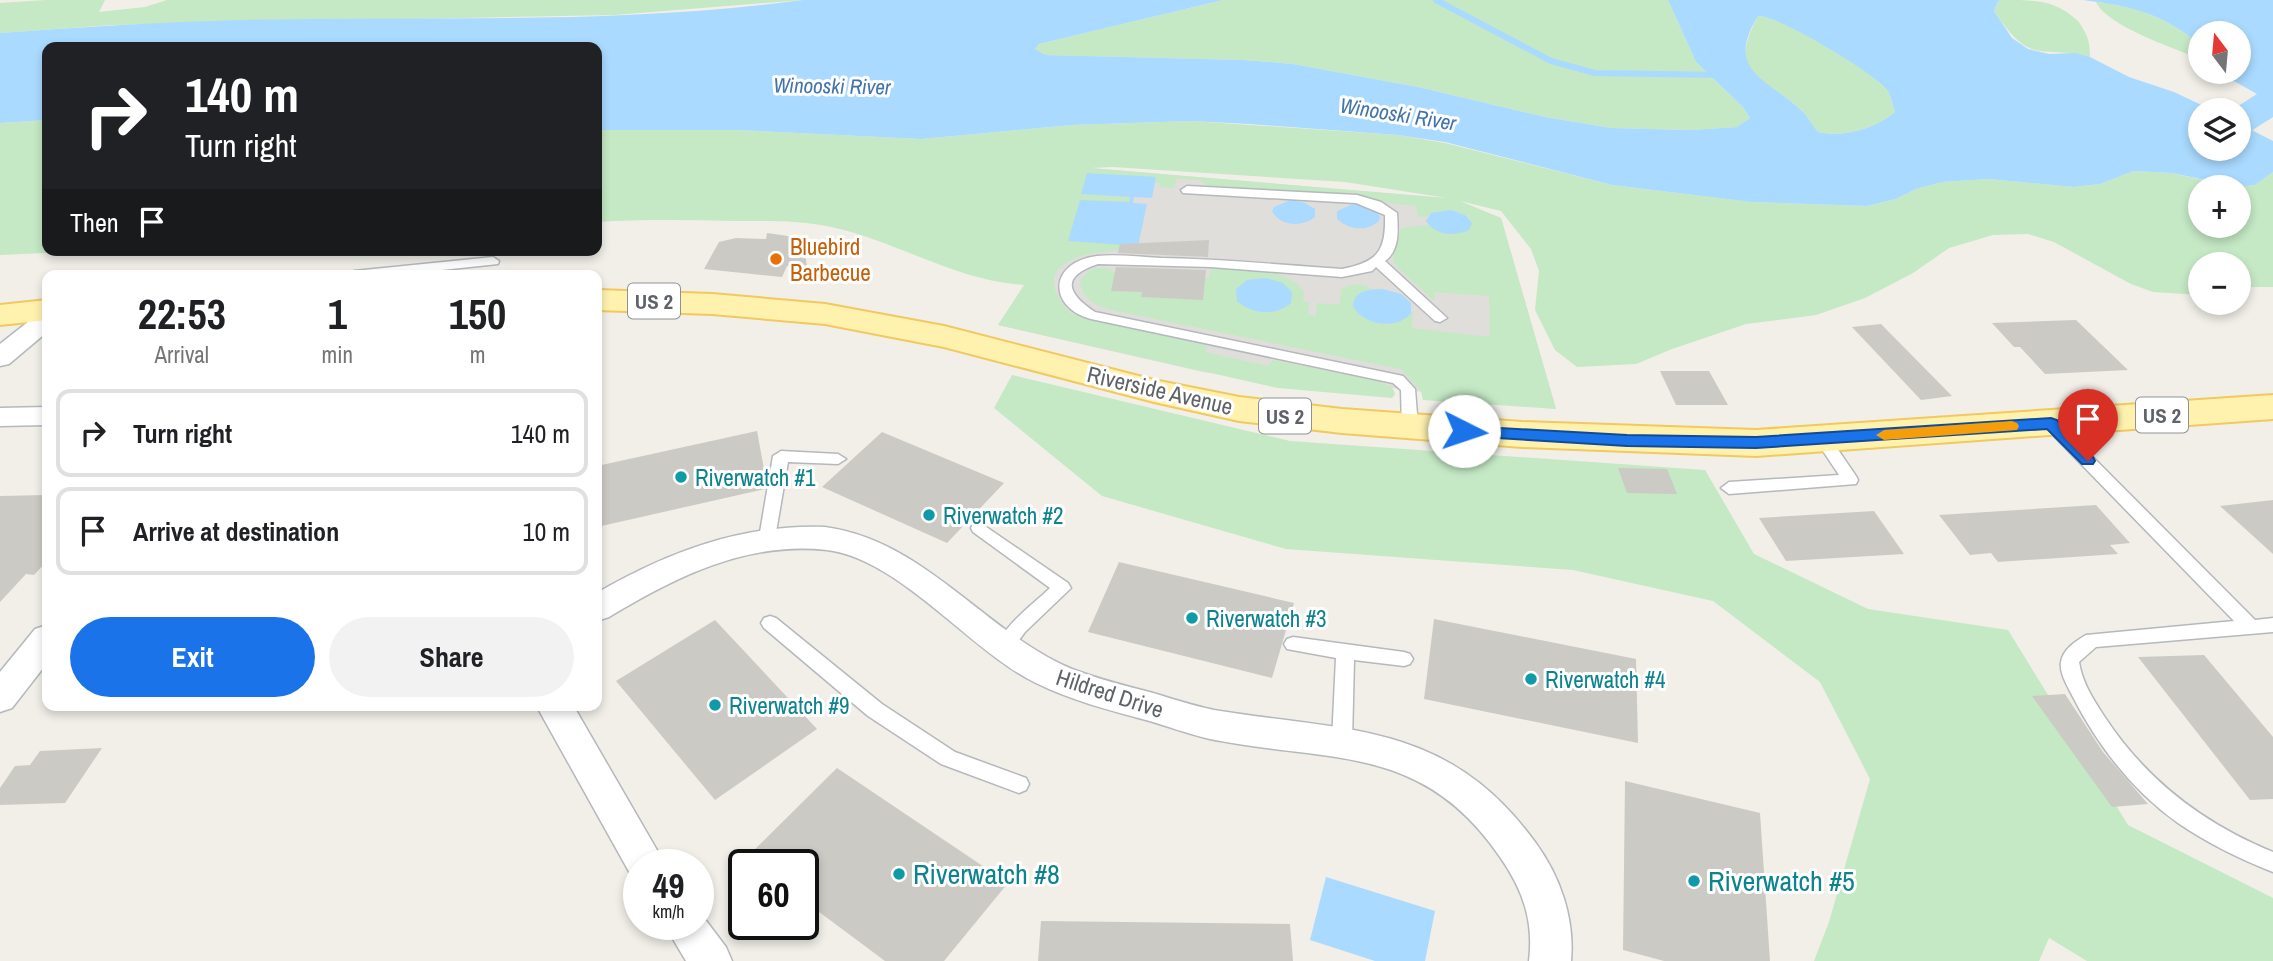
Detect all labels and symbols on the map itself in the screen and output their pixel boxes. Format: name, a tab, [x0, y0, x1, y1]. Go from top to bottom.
north arrow	[2188, 21, 2250, 84]
water label: Winooski River	[773, 70, 892, 102]
water label: Winooski River	[1338, 91, 1459, 138]
place label: Bluebird Barbecue	[790, 231, 871, 288]
marker: Bluebird Barbecue	[768, 251, 784, 267]
road number: US 2	[628, 284, 680, 318]
street label: Riverside Avenue	[1084, 358, 1236, 422]
pin	[2058, 389, 2118, 461]
position arrow	[1427, 394, 1501, 468]
road number: US 2	[1259, 398, 1311, 434]
road number: US 2	[2136, 398, 2188, 432]
place label: Riverwatch #1	[695, 462, 816, 493]
marker: Riverwatch #1	[673, 469, 689, 485]
place label: Riverwatch #2	[943, 500, 1064, 531]
marker: Riverwatch #2	[921, 507, 937, 523]
place label: Riverwatch #3	[1206, 603, 1327, 634]
marker: Riverwatch #3	[1184, 610, 1200, 626]
street label: Hildred Drive	[1052, 661, 1168, 725]
place label: Riverwatch #4	[1545, 664, 1666, 695]
marker: Riverwatch #4	[1523, 671, 1539, 687]
place label: Riverwatch #9	[729, 690, 850, 721]
marker: Riverwatch #9	[707, 697, 723, 713]
speed limit sign: 60	[728, 849, 819, 940]
place label: Riverwatch #8	[913, 855, 1060, 893]
place label: Riverwatch #5	[1708, 862, 1855, 900]
marker: Riverwatch #8	[891, 866, 907, 882]
marker: Riverwatch #5	[1686, 873, 1702, 889]

